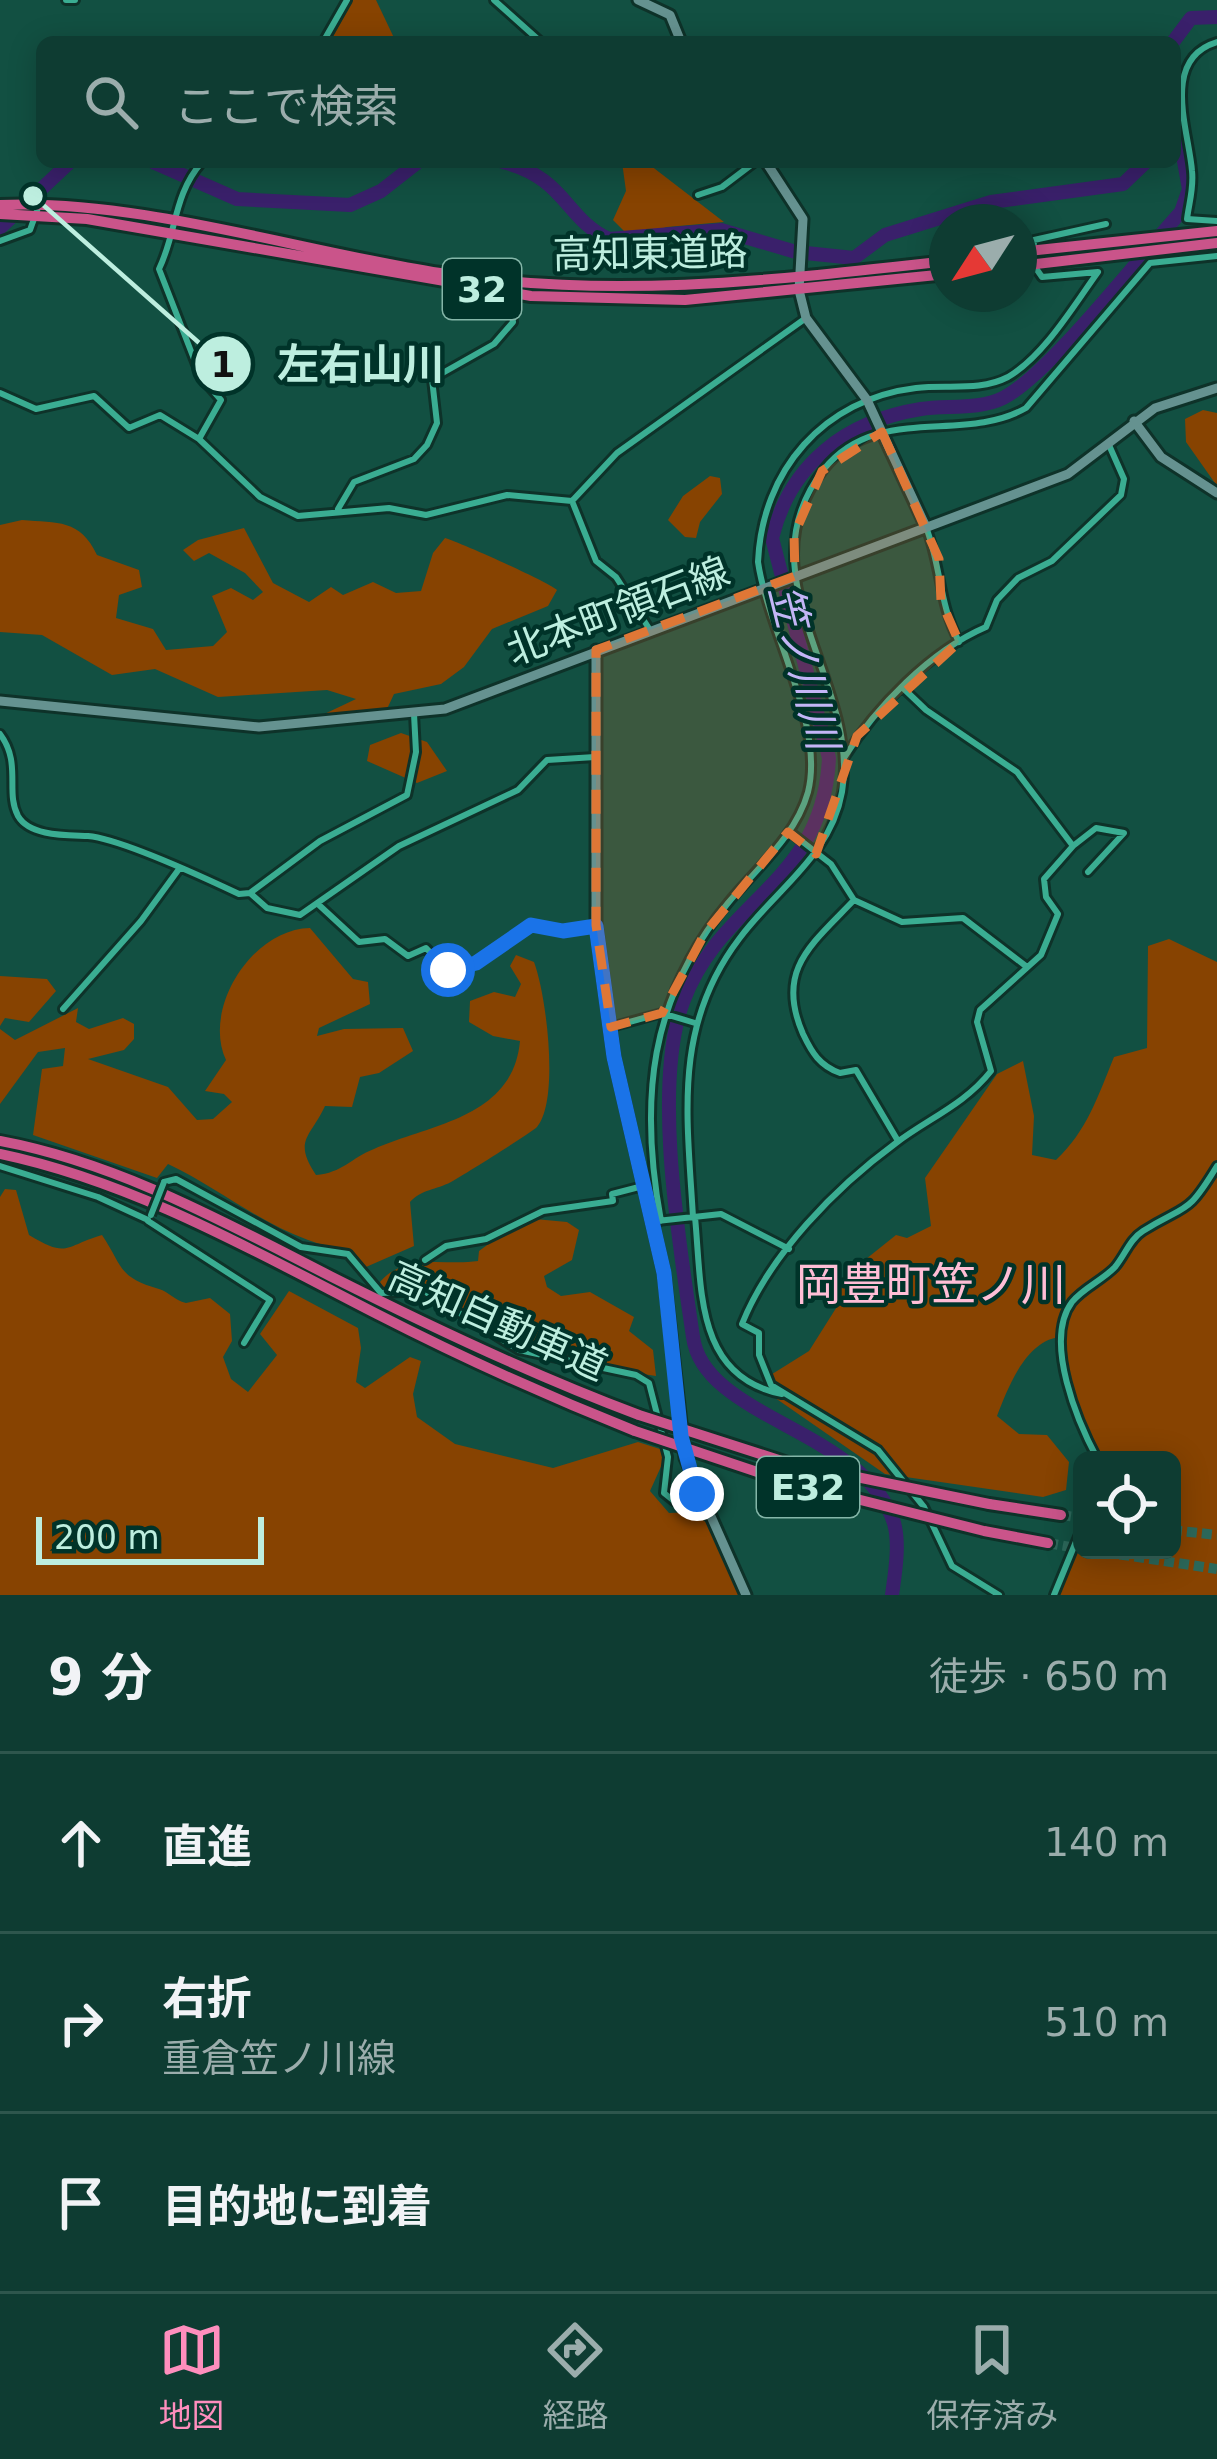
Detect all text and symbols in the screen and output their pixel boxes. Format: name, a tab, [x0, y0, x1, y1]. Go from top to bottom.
search box	[36, 36, 1181, 168]
icon: search	[78, 69, 144, 135]
text: ここで検索	[174, 80, 399, 133]
north arrow	[929, 204, 1037, 312]
street label: 高知東道路	[552, 229, 748, 277]
road number: 32	[443, 259, 521, 319]
callout: 左右山川	[193, 325, 469, 403]
text: 左右山川	[277, 340, 445, 389]
text: 1	[210, 344, 236, 385]
street label: 北本町領石線	[501, 548, 735, 674]
water label: 笠ノ川川	[760, 580, 849, 758]
route start	[421, 943, 475, 997]
street label: 高知自動車道	[382, 1253, 614, 1389]
district label: 岡豊町笠ノ川	[796, 1258, 1066, 1311]
map controls	[1073, 1451, 1181, 1559]
button: locate	[1073, 1451, 1181, 1559]
road number: E32	[757, 1457, 859, 1517]
route end	[670, 1467, 724, 1521]
scale bar	[36, 1511, 264, 1564]
text: 200 m	[54, 1518, 160, 1557]
text: 9 分	[48, 1648, 152, 1707]
text: 徒歩 · 650 m	[929, 1654, 1169, 1699]
icon: ahead	[48, 1810, 114, 1876]
text: 直進	[162, 1820, 252, 1873]
text: 140 m	[1044, 1820, 1169, 1865]
text: 右折	[162, 1972, 252, 2025]
icon: right	[48, 1990, 114, 2056]
text: 510 m	[1044, 2000, 1169, 2045]
text: 重倉笠ノ川線	[162, 2036, 396, 2081]
icon: arrive	[48, 2170, 114, 2236]
text: 目的地に到着	[162, 2180, 432, 2233]
tab: 地図	[159, 2317, 225, 2437]
tab: 経路	[542, 2317, 608, 2437]
tab: 保存済み	[926, 2317, 1058, 2437]

